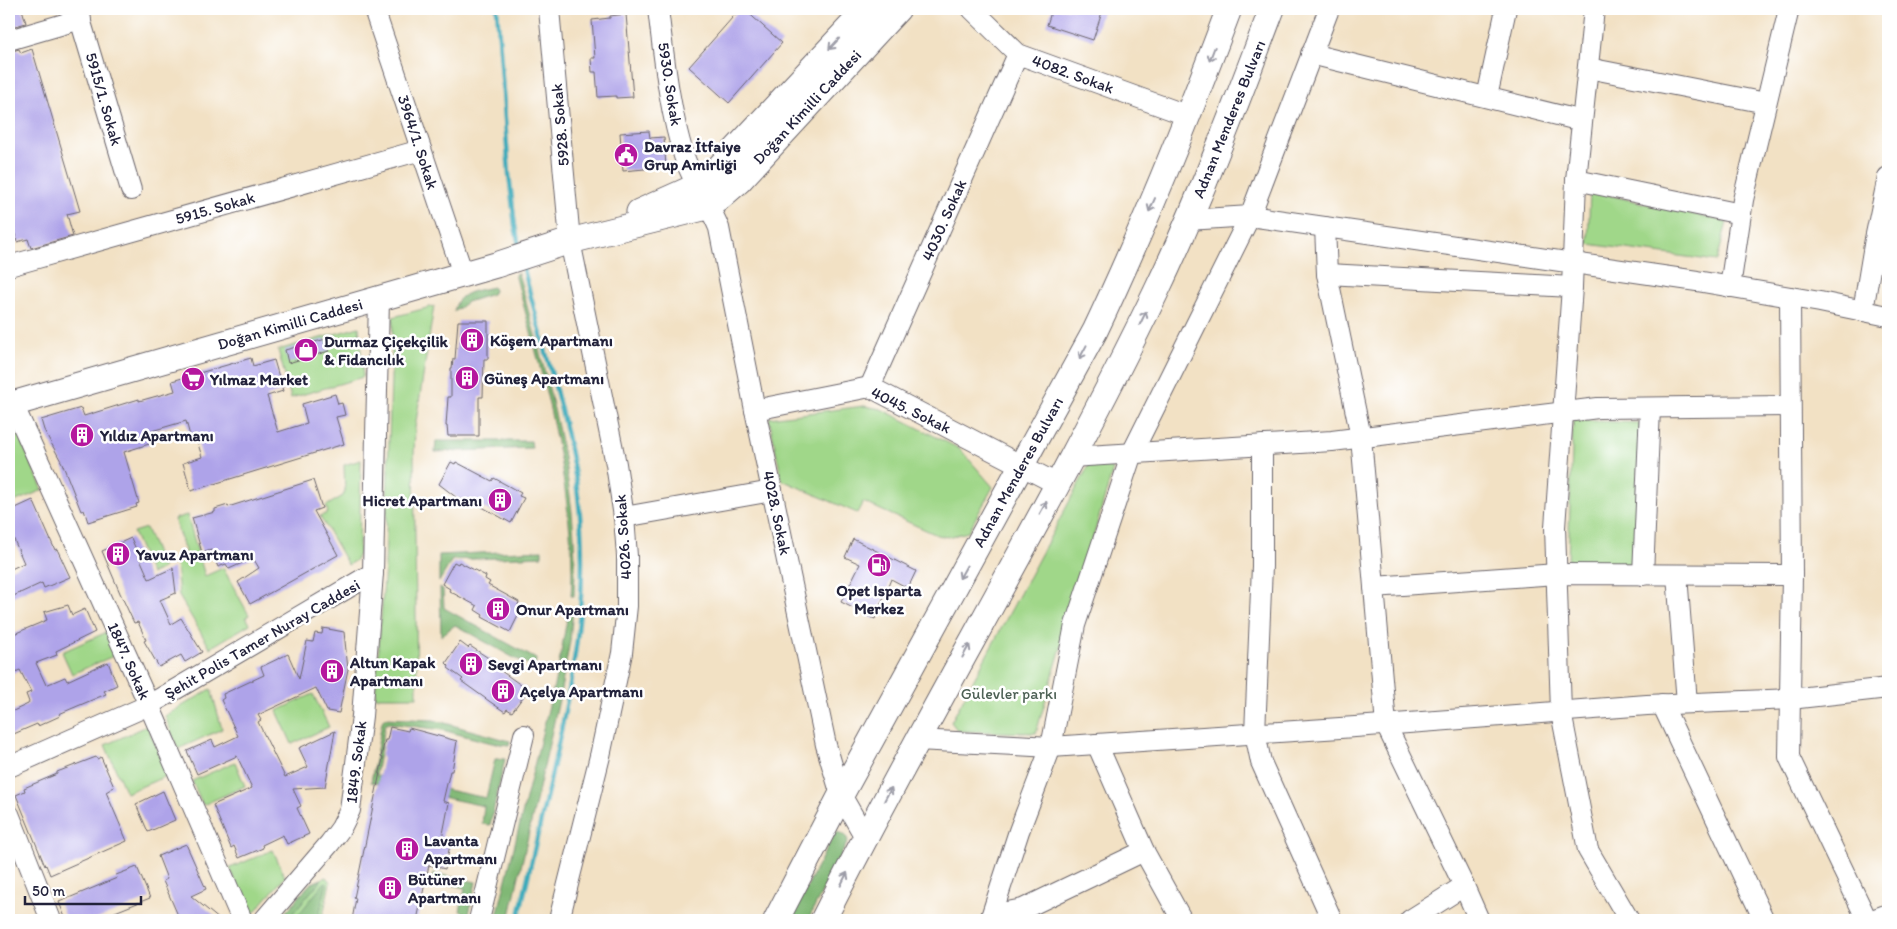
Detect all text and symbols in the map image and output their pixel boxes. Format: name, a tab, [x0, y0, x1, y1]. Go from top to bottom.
street label: Adnan Menderes Bulvarı	[1189, 37, 1269, 201]
one-way arrow	[828, 38, 840, 51]
street label: 5930. Sokak	[654, 41, 686, 127]
street label: Doğan Kimilli Caddesi	[749, 46, 865, 168]
one-way arrow	[1207, 46, 1216, 62]
street label: 5915/1. Sokak	[82, 50, 126, 148]
street label: 4082. Sokak	[1029, 50, 1117, 98]
street label: 5928. Sokak	[547, 83, 573, 167]
street label: 3964/1. Sokak	[394, 92, 442, 192]
place label: Davraz İtfaiye Grup Amirliği	[644, 137, 741, 175]
public building icon: Davraz İtfaiye Grup Amirliği	[613, 142, 639, 168]
street label: 4030. Sokak	[918, 176, 970, 264]
street label: 5915. Sokak	[173, 188, 257, 228]
one-way arrow	[1147, 197, 1157, 212]
street label: Doğan Kimilli Caddesi	[215, 294, 365, 354]
one-way arrow	[1139, 311, 1148, 326]
building icon: Köşem Apartmanı	[459, 327, 485, 353]
place label: Köşem Apartmanı	[490, 331, 613, 351]
place label: Durmaz Çiçekçilik & Fidancılık	[324, 332, 449, 369]
shop icon: Durmaz Çiçekçilik & Fidancılık	[293, 337, 319, 363]
one-way arrow	[1078, 345, 1088, 359]
building icon: Güneş Apartmanı	[454, 365, 480, 391]
supermarket icon: Yılmaz Market	[180, 366, 206, 392]
place label: Güneş Apartmanı	[484, 369, 604, 389]
place label: Yılmaz Market	[209, 370, 308, 389]
street label: 4045. Sokak	[868, 382, 954, 438]
street label: Adnan Menderes Bulvarı	[969, 394, 1067, 550]
building icon: Yıldız Apartmanı	[69, 422, 95, 448]
place label: Yıldız Apartmanı	[99, 426, 214, 446]
street label: 4028. Sokak	[759, 469, 795, 557]
building icon: Hicret Apartmanı	[487, 487, 513, 513]
place label: Hicret Apartmanı	[363, 491, 482, 511]
street label: 4026. Sokak	[611, 494, 635, 580]
one-way arrow	[1039, 502, 1049, 516]
building icon: Yavuz Apartmanı	[105, 541, 131, 567]
place label: Yavuz Apartmanı	[135, 545, 254, 565]
fuel station icon: Opet Isparta Merkez	[866, 552, 892, 578]
one-way arrow	[958, 564, 968, 579]
street label: Şehit Polis Tamer Nuray Caddesi	[161, 575, 363, 703]
place label: Opet Isparta Merkez	[836, 581, 922, 618]
building icon: Onur Apartmanı	[485, 596, 511, 622]
place label: Onur Apartmanı	[516, 600, 629, 620]
street label: 1847. Sokak	[103, 619, 155, 703]
one-way arrow	[962, 644, 971, 659]
building icon: Sevgi Apartmanı	[458, 651, 484, 677]
place label: Altun Kapak Apartmanı	[349, 653, 436, 691]
place label: Sevgi Apartmanı	[488, 655, 602, 675]
building icon: Altun Kapak Apartmanı	[319, 658, 345, 684]
building icon: Açelya Apartmanı	[490, 678, 516, 704]
place label: Açelya Apartmanı	[519, 682, 643, 702]
park label: Gülevler parkı	[961, 684, 1057, 703]
street label: 1849. Sokak	[342, 720, 370, 804]
one-way arrow	[884, 787, 893, 802]
place label: Lavanta Apartmanı	[423, 831, 497, 869]
building icon: Lavanta Apartmanı	[394, 836, 420, 862]
place label: Bütüner Apartmanı	[407, 870, 481, 908]
one-way arrow	[839, 871, 849, 886]
scale bar	[25, 874, 141, 906]
building icon: Bütüner Apartmanı	[377, 875, 403, 901]
text: 50 m	[32, 882, 65, 900]

